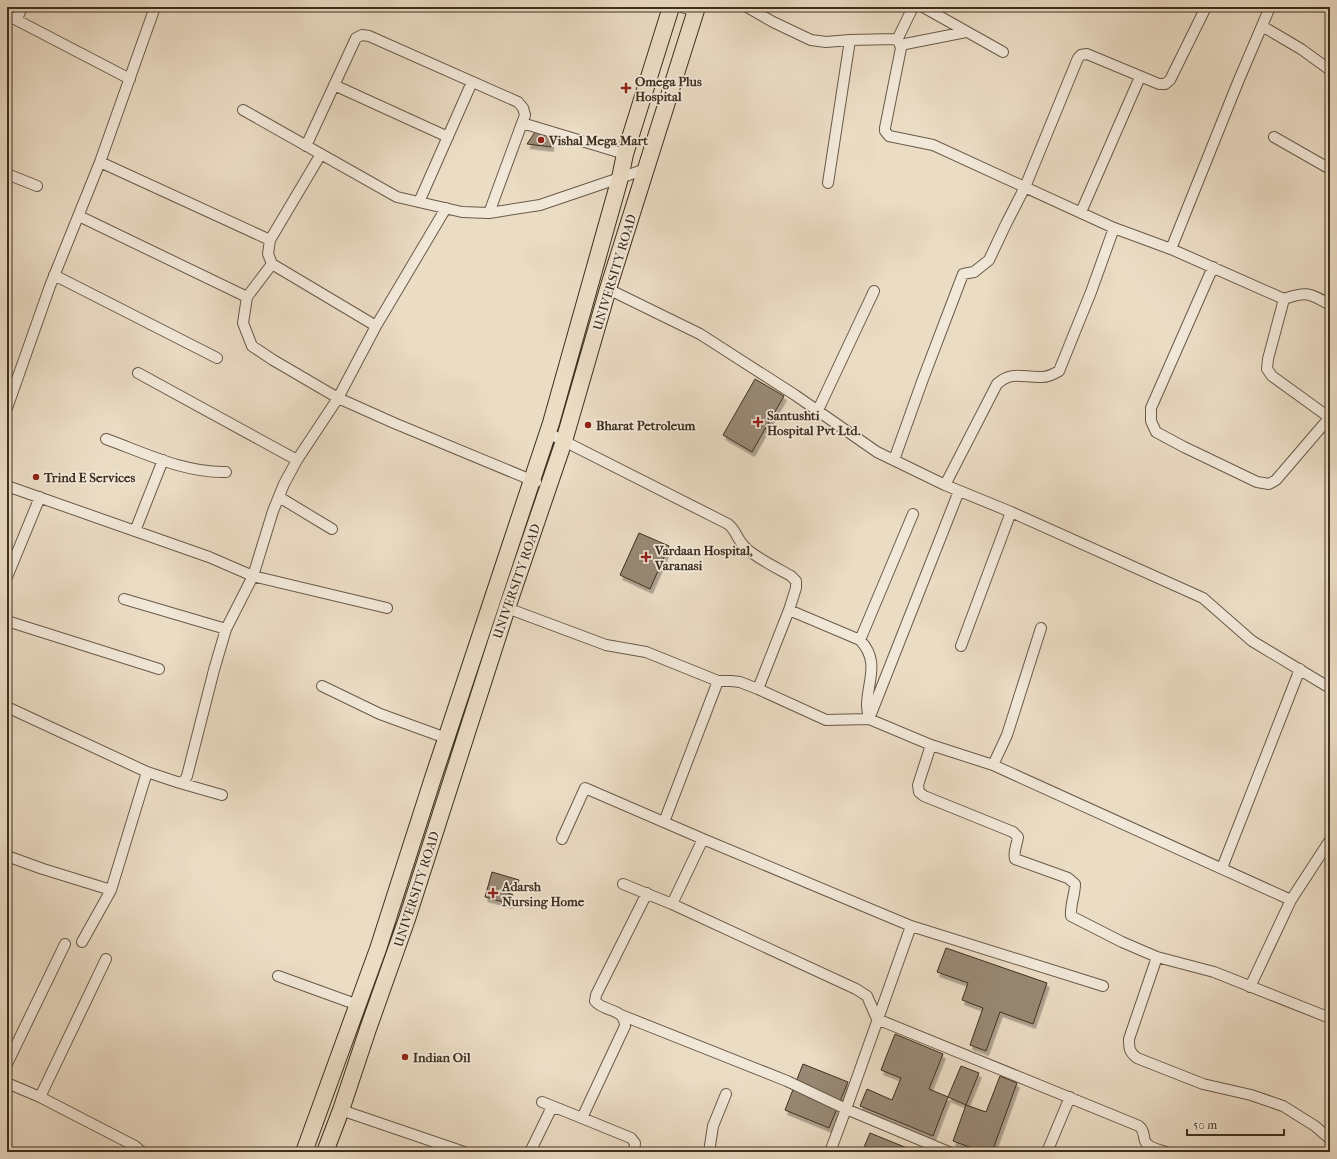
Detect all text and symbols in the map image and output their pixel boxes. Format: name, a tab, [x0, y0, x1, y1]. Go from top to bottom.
place label: Omega Plus Hospital	[635, 74, 702, 105]
marker: Omega Plus Hospital	[620, 82, 632, 94]
place label: Vishal Mega Mart	[548, 133, 648, 149]
marker: Vishal Mega Mart	[536, 135, 546, 145]
street label: UNIVERSITY ROAD	[590, 212, 639, 332]
place label: Santushti Hospital Pvt Ltd.	[767, 408, 861, 439]
marker: Santushti Hospital Pvt Ltd.	[752, 416, 764, 428]
place label: Bharat Petroleum	[596, 418, 696, 433]
marker: Bharat Petroleum	[583, 420, 593, 430]
place label: Trind E Services	[43, 470, 135, 485]
marker: Trind E Services	[31, 472, 41, 482]
street label: UNIVERSITY ROAD	[490, 522, 543, 641]
place label: Vardaan Hospital, Varanasi	[654, 543, 753, 573]
marker: Vardaan Hospital, Varanasi	[640, 551, 652, 563]
street label: UNIVERSITY ROAD	[391, 829, 442, 949]
place label: Adarsh Nursing Home	[501, 879, 585, 910]
marker: Adarsh Nursing Home	[487, 887, 499, 899]
place label: Indian Oil	[413, 1050, 471, 1065]
marker: Indian Oil	[400, 1052, 410, 1062]
scale bar	[1187, 1111, 1284, 1137]
text: 50 m	[1193, 1118, 1217, 1132]

